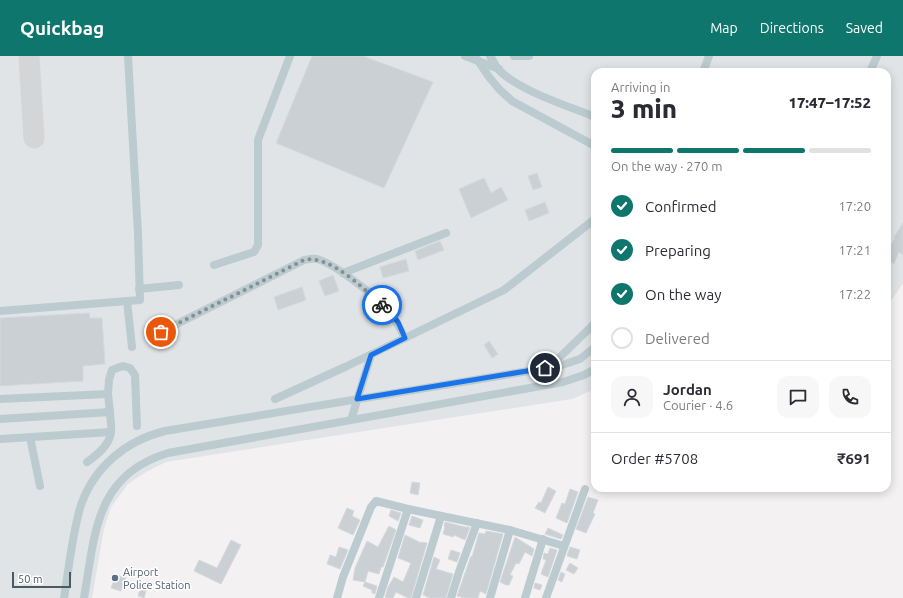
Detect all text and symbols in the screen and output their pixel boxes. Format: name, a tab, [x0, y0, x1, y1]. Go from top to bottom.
text: Quickbag	[20, 17, 104, 39]
text: Map	[710, 20, 738, 36]
text: Directions	[760, 20, 824, 36]
text: Saved	[846, 20, 883, 36]
text: Arriving in	[611, 80, 670, 94]
text: 3 min	[611, 94, 677, 123]
text: 17:47–17:52	[788, 94, 871, 111]
text: On the way · 270 m	[611, 159, 723, 173]
icon: check	[611, 195, 633, 217]
text: Confirmed	[645, 198, 717, 215]
text: 17:20	[838, 199, 871, 213]
icon: check	[611, 239, 633, 261]
text: Preparing	[645, 242, 711, 259]
text: 17:21	[838, 243, 871, 257]
icon: check	[611, 283, 633, 305]
courier	[362, 285, 402, 325]
text: On the way	[645, 286, 721, 303]
text: 17:22	[838, 287, 871, 301]
icon: bike	[371, 294, 393, 316]
pin	[144, 315, 178, 349]
icon: bag	[150, 321, 172, 343]
text: Delivered	[645, 330, 710, 347]
pin	[528, 351, 562, 385]
icon: home	[534, 357, 556, 379]
button: person	[611, 376, 653, 418]
button: chat	[777, 376, 819, 418]
button: phone	[829, 376, 871, 418]
text: Jordan	[663, 381, 712, 398]
text: Courier · 4.6	[663, 398, 733, 412]
text: Order #5708	[611, 450, 698, 467]
text: ₹691	[837, 450, 871, 467]
place label: Airport Police Station	[123, 566, 191, 591]
scale bar	[12, 570, 71, 589]
text: 50 m	[18, 573, 42, 585]
marker: Airport Police Station	[110, 573, 120, 583]

